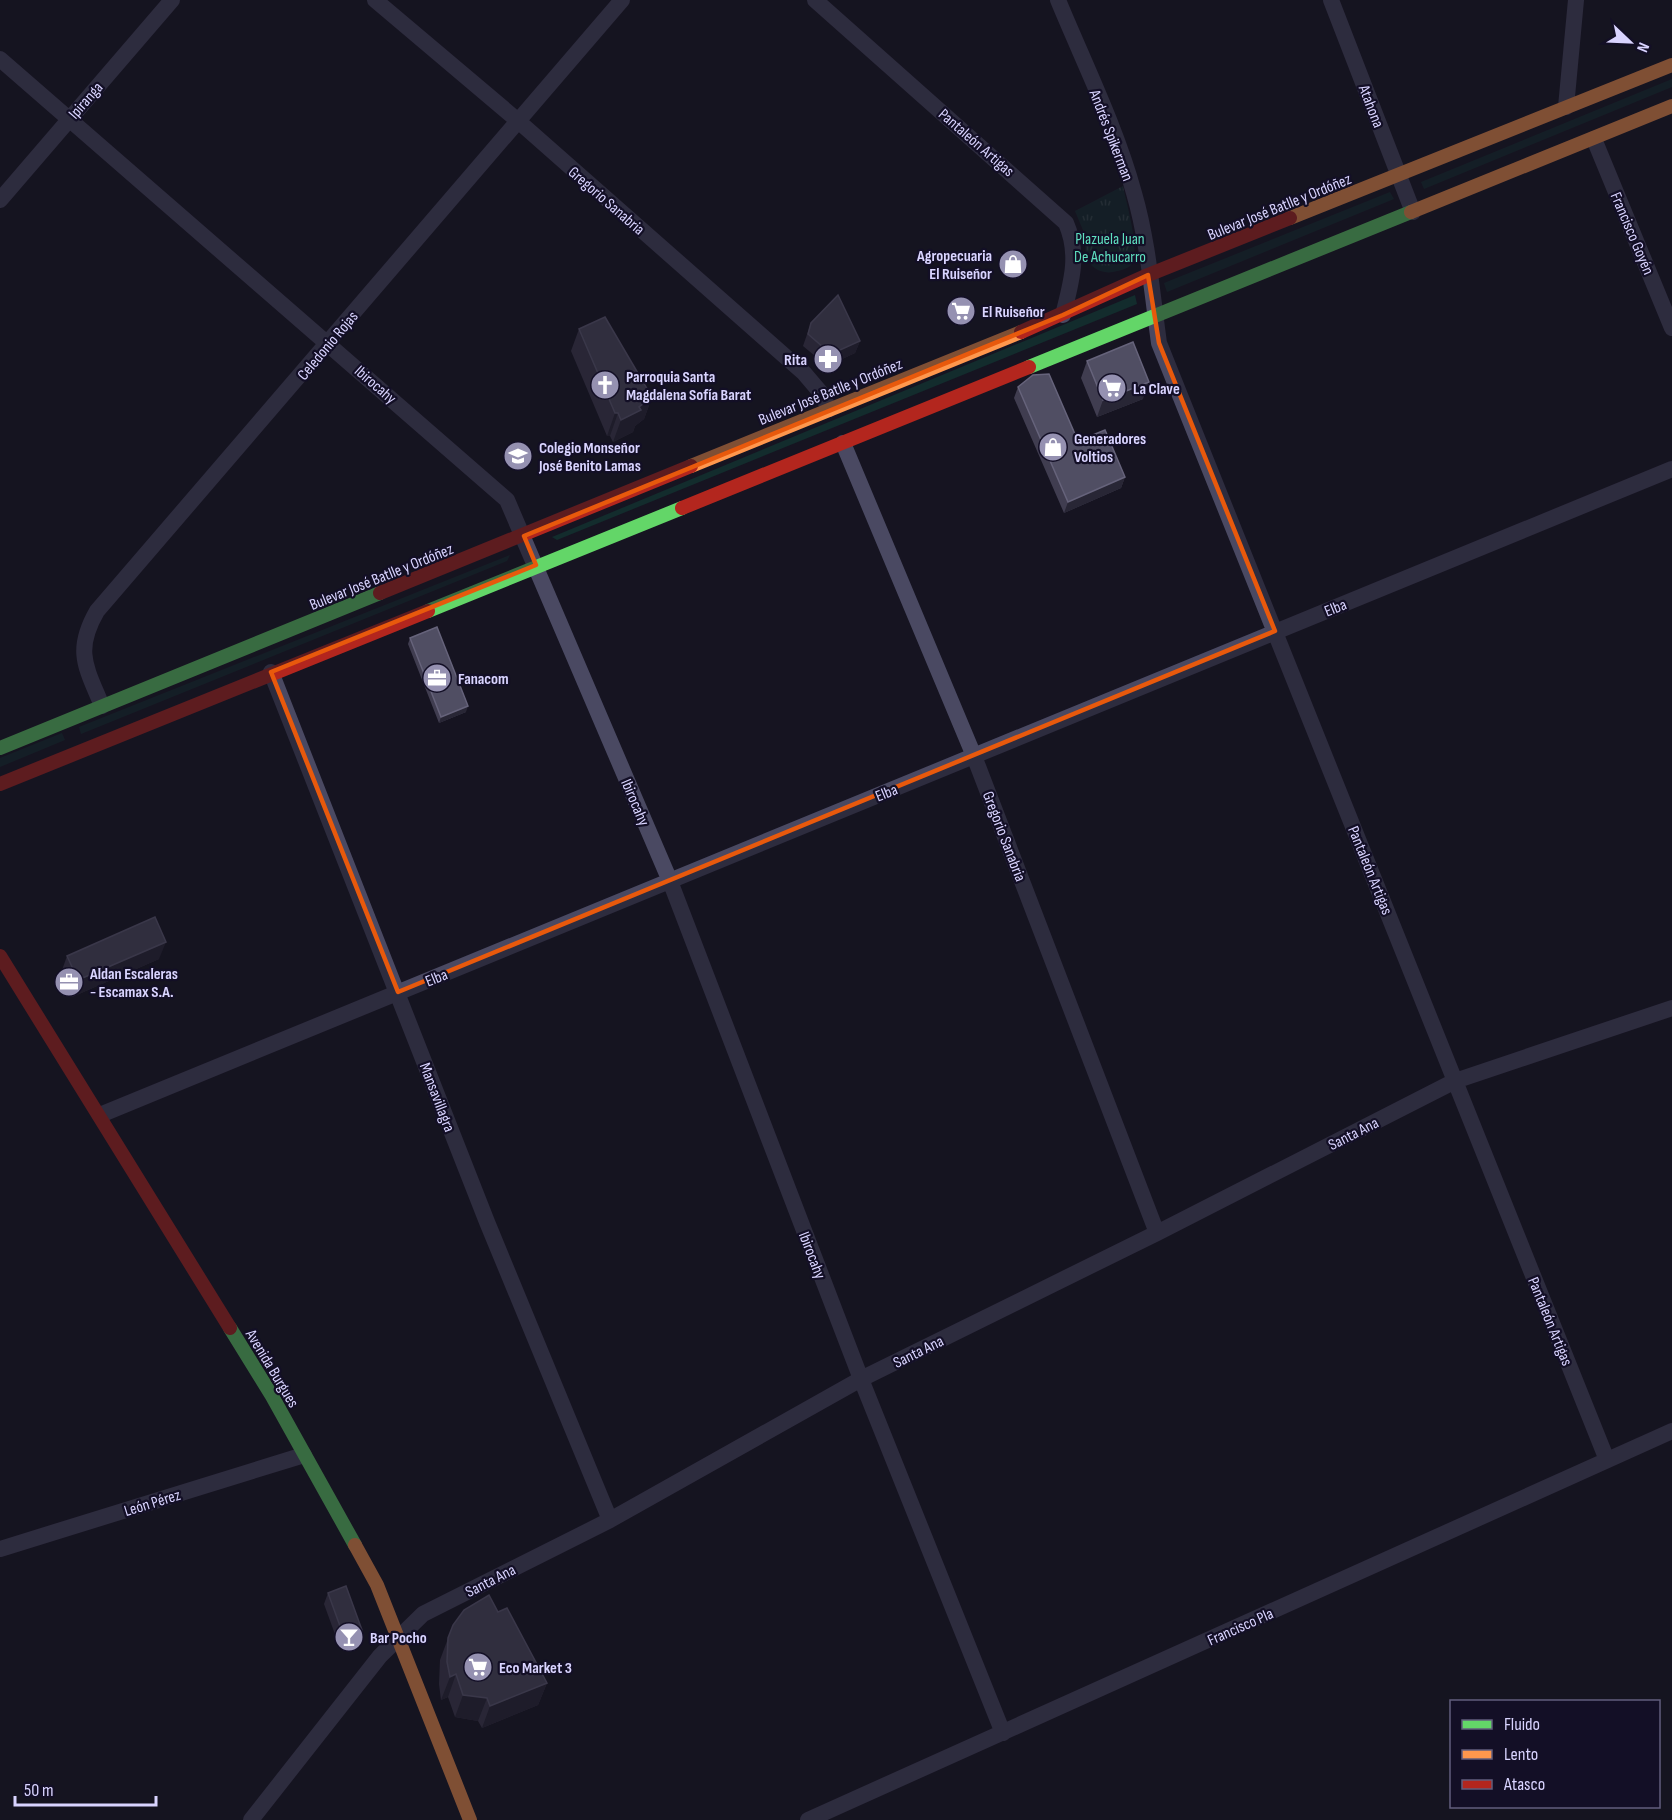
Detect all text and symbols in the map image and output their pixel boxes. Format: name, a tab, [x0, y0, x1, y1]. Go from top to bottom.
north arrow	[1600, 12, 1660, 72]
text: N	[1632, 40, 1653, 55]
street label: Ipiranga	[65, 79, 107, 123]
street label: Atahona	[1353, 82, 1387, 131]
street label: Andrés Spikerman	[1084, 86, 1137, 184]
street label: Pantaleón Artigas	[934, 105, 1018, 181]
street label: Gregorio Sanabria	[564, 163, 648, 239]
street label: Bulevar José Batlle y Ordóñez	[1205, 170, 1354, 245]
street label: Francisco Goyén	[1606, 189, 1658, 278]
park label: Plazuela Juan De Achucarro	[1074, 230, 1146, 267]
place label: Agropecuaria El Ruiseñor	[916, 247, 992, 284]
shop icon: Agropecuaria El Ruiseñor	[997, 248, 1029, 280]
supermarket icon: El Ruiseñor	[945, 295, 977, 327]
place label: El Ruiseñor	[982, 303, 1045, 322]
street label: Celedonio Rojas	[294, 307, 363, 384]
pharmacy icon: Rita	[812, 343, 844, 375]
place label: Rita	[784, 351, 807, 370]
street label: Bulevar José Batlle y Ordóñez	[756, 355, 905, 430]
street label: Ibirocahy	[350, 362, 400, 408]
place label: Parroquia Santa Magdalena Sofía Barat	[626, 368, 751, 405]
church icon: Parroquia Santa Magdalena Sofía Barat	[589, 369, 621, 401]
supermarket icon: La Clave	[1096, 372, 1128, 404]
place label: La Clave	[1133, 380, 1180, 399]
place label: Generadores Voltios	[1074, 430, 1146, 467]
shop icon: Generadores Voltios	[1037, 431, 1069, 463]
place label: Colegio Monseñor José Benito Lamas	[538, 439, 641, 476]
school or university icon: Colegio Monseñor José Benito Lamas	[502, 440, 534, 472]
street label: Bulevar José Batlle y Ordóñez	[307, 540, 456, 615]
street label: Elba	[1322, 595, 1349, 621]
office icon: Fanacom	[421, 662, 453, 694]
place label: Fanacom	[458, 670, 509, 689]
street label: Ibirocahy	[616, 776, 653, 829]
street label: Elba	[873, 780, 900, 806]
street label: Gregorio Sanabria	[978, 789, 1029, 884]
street label: Pantaleón Artigas	[1343, 823, 1396, 918]
place label: Aldan Escaleras - Escamax S.A.	[89, 965, 178, 1002]
street label: Elba	[423, 965, 450, 991]
office icon: Aldan Escaleras - Escamax S.A.	[53, 966, 85, 998]
street label: Mansavillagra	[415, 1060, 458, 1135]
street label: Santa Ana	[1325, 1114, 1382, 1155]
street label: Ibirocahy	[794, 1229, 829, 1282]
street label: Pantaleón Artigas	[1523, 1274, 1576, 1369]
street label: Avenida Burgues	[241, 1325, 303, 1411]
street label: Santa Ana	[890, 1332, 947, 1373]
street label: León Pérez	[122, 1486, 183, 1521]
street label: Santa Ana	[462, 1561, 519, 1602]
street label: Francisco Pla	[1205, 1604, 1276, 1650]
bar icon: Bar Pocho	[333, 1621, 365, 1653]
place label: Bar Pocho	[370, 1629, 427, 1648]
supermarket icon: Eco Market 3	[462, 1651, 494, 1683]
place label: Eco Market 3	[499, 1659, 572, 1678]
legend	[1450, 1700, 1660, 1808]
text: Fluido	[1504, 1714, 1540, 1735]
text: Lento	[1504, 1744, 1538, 1765]
scale bar	[15, 1769, 156, 1807]
text: Atasco	[1503, 1774, 1545, 1795]
text: 50 m	[24, 1780, 54, 1801]

